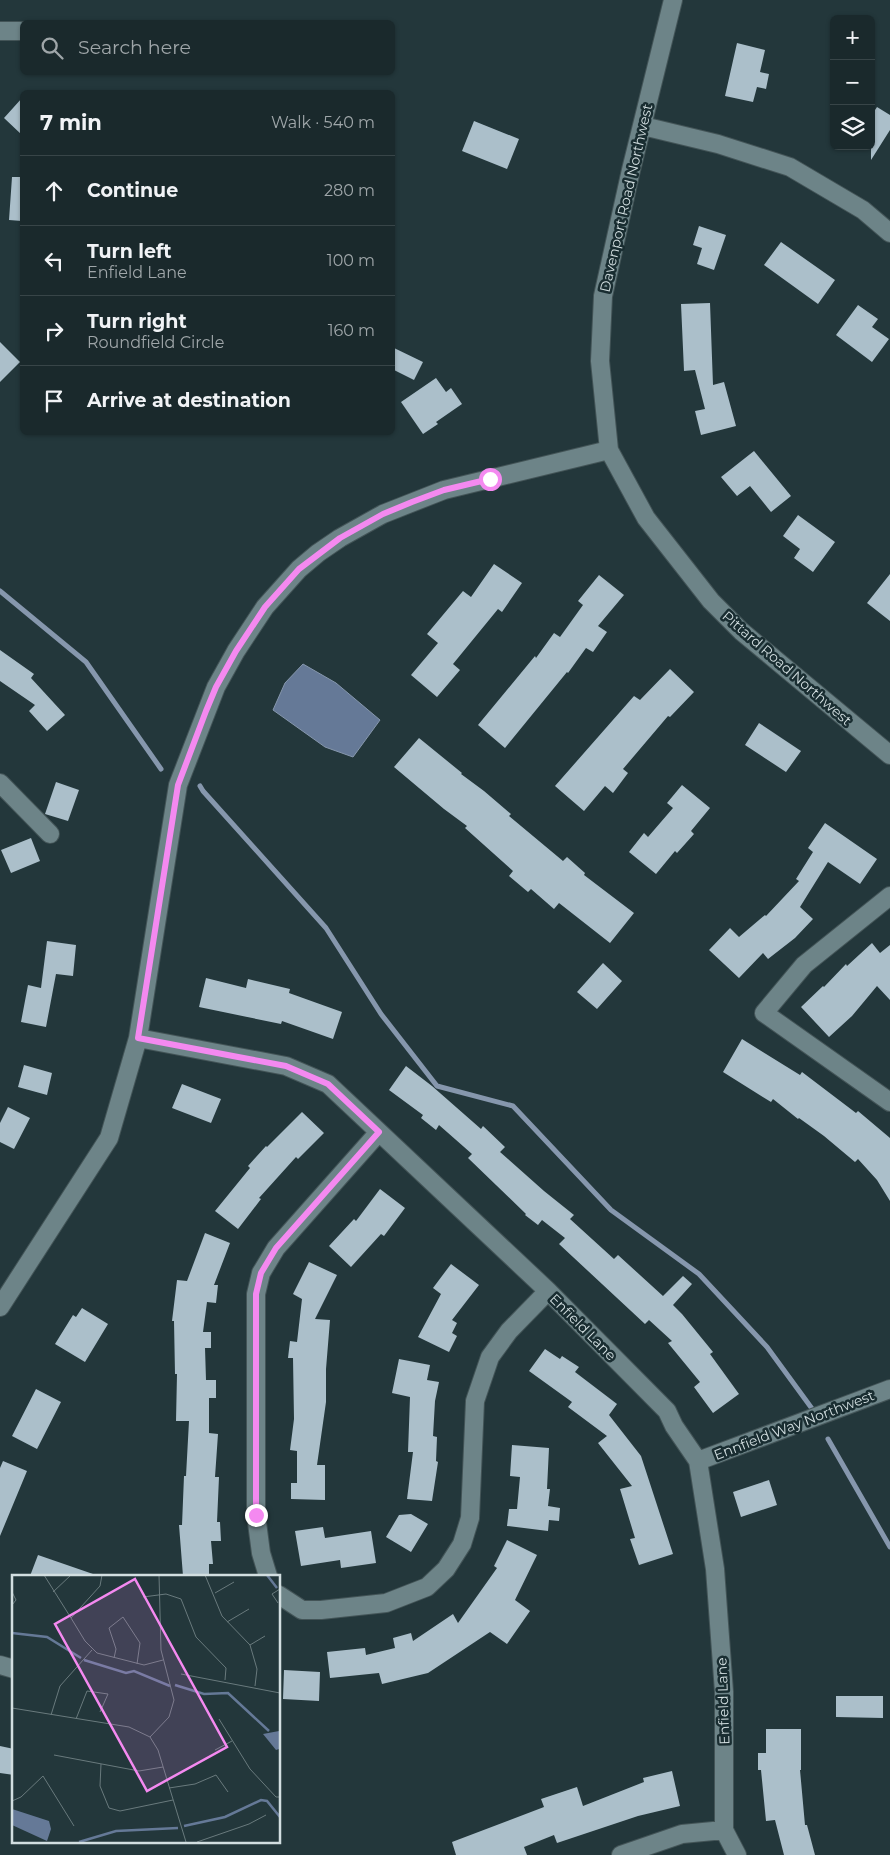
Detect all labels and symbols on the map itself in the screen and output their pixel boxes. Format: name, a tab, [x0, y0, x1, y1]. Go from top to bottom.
street label: Davenport Road Northwest	[596, 102, 657, 294]
route start	[479, 468, 502, 491]
street label: Pittard Road Northwest	[719, 607, 856, 729]
street label: Enfield Lane	[546, 1290, 620, 1364]
street label: Ennfield Way Northwest	[711, 1386, 877, 1464]
route end	[245, 1504, 268, 1527]
inset map	[12, 1575, 280, 1842]
street label: Enfield Lane	[712, 1657, 734, 1745]

